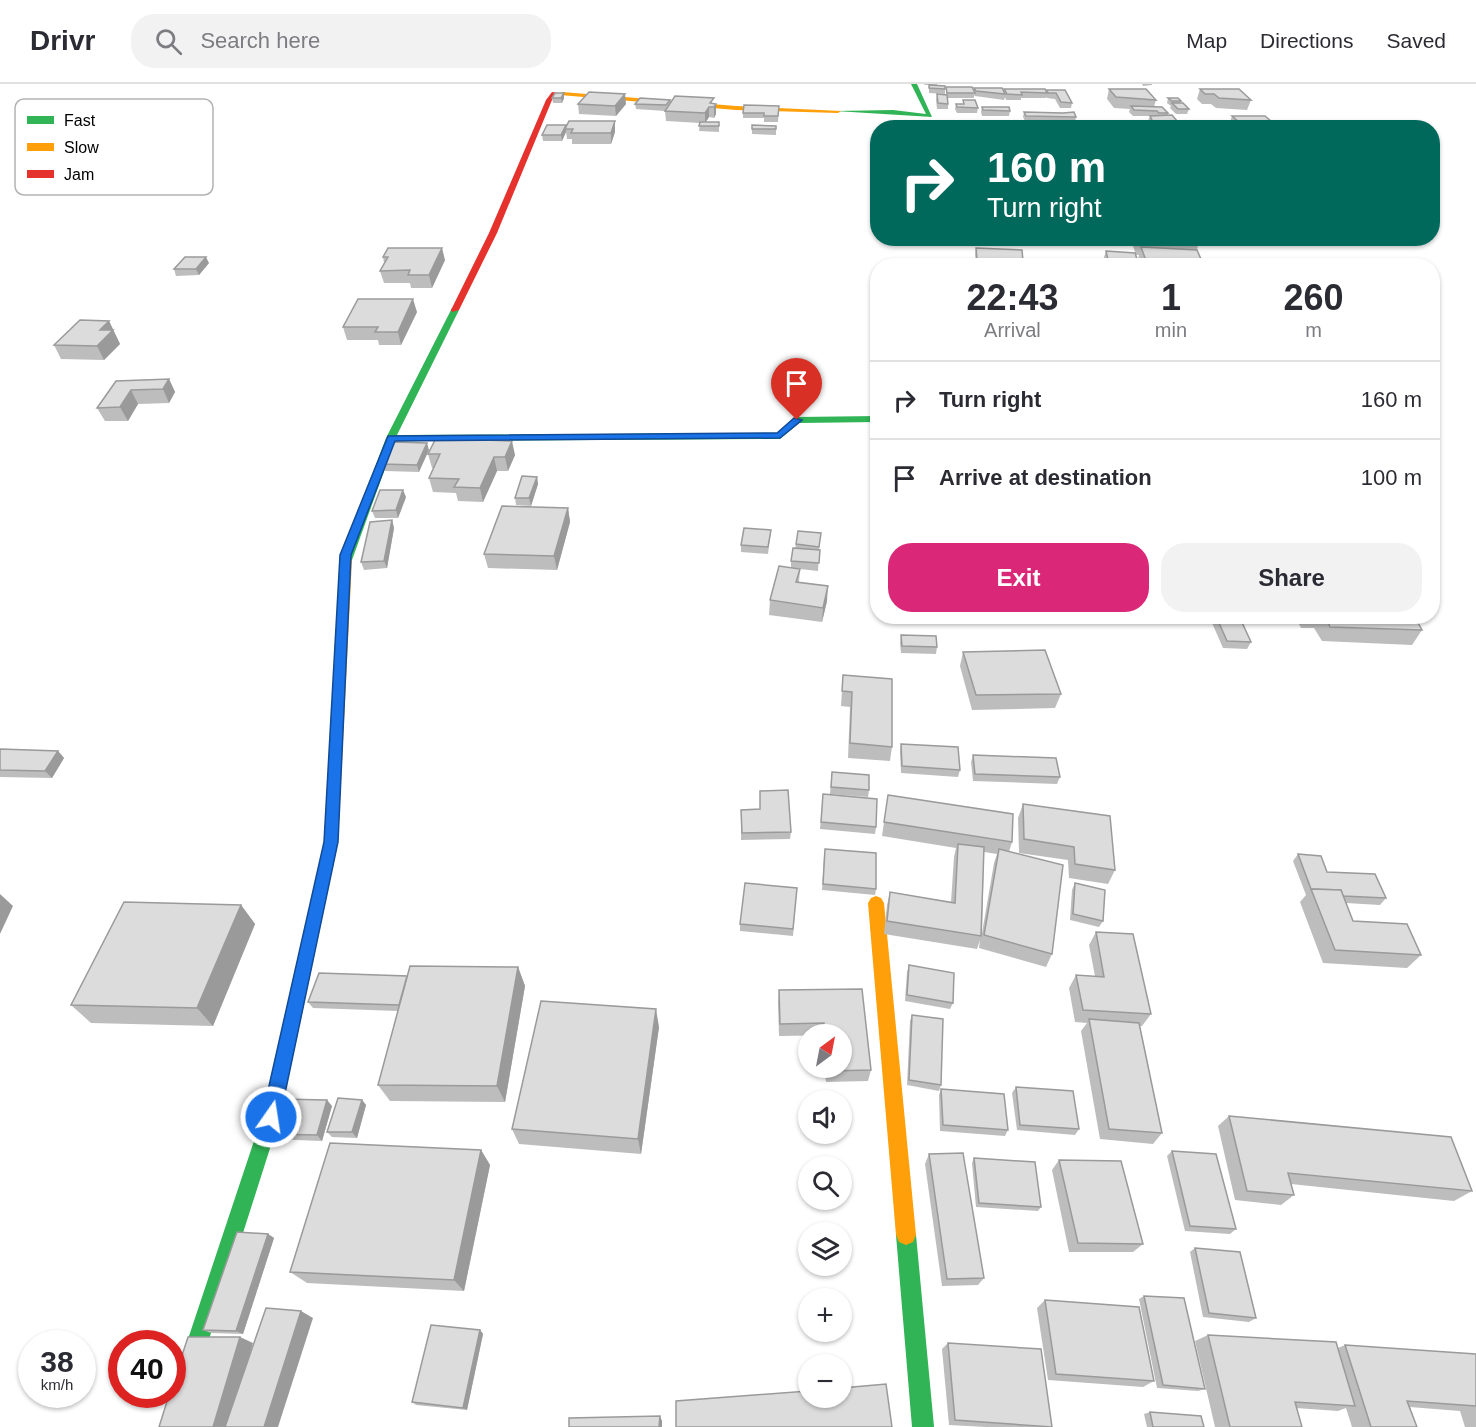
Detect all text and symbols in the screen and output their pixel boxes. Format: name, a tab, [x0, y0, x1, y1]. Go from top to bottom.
search box	[131, 14, 551, 68]
text: Drivr	[30, 25, 95, 56]
icon: search	[152, 25, 185, 58]
text: Search here	[200, 28, 320, 53]
text: Map	[1186, 29, 1227, 52]
text: Directions	[1260, 29, 1353, 52]
text: Saved	[1386, 29, 1446, 52]
legend	[15, 99, 213, 195]
text: Fast	[64, 112, 96, 129]
text: Slow	[64, 139, 99, 156]
icon: right	[888, 144, 966, 222]
text: 160 m	[987, 144, 1106, 191]
text: Jam	[64, 166, 94, 183]
text: Turn right	[987, 193, 1102, 223]
text: 22:43	[966, 277, 1058, 318]
text: 1	[1161, 277, 1181, 318]
text: 260	[1283, 277, 1344, 318]
text: Arrival	[984, 319, 1041, 341]
text: min	[1155, 319, 1187, 341]
text: m	[1305, 319, 1322, 341]
pin	[771, 358, 822, 420]
icon: arrive	[780, 367, 813, 400]
icon: right	[888, 384, 921, 417]
text: Turn right	[939, 387, 1041, 412]
text: 160 m	[1361, 387, 1422, 412]
icon: arrive	[888, 462, 921, 495]
text: Arrive at destination	[939, 465, 1152, 490]
text: 100 m	[1361, 465, 1422, 490]
button: Exit	[888, 543, 1149, 612]
button: Share	[1161, 543, 1422, 612]
north arrow	[798, 1024, 852, 1078]
map controls	[798, 1024, 852, 1408]
position arrow	[239, 1085, 303, 1149]
button: sound	[798, 1090, 852, 1144]
button: search	[798, 1156, 852, 1210]
button: layers	[798, 1222, 852, 1276]
button: +	[798, 1288, 852, 1342]
speed limit sign: 40	[108, 1330, 186, 1408]
text: 38	[40, 1345, 74, 1378]
button: −	[798, 1354, 852, 1408]
text: km/h	[41, 1376, 73, 1393]

